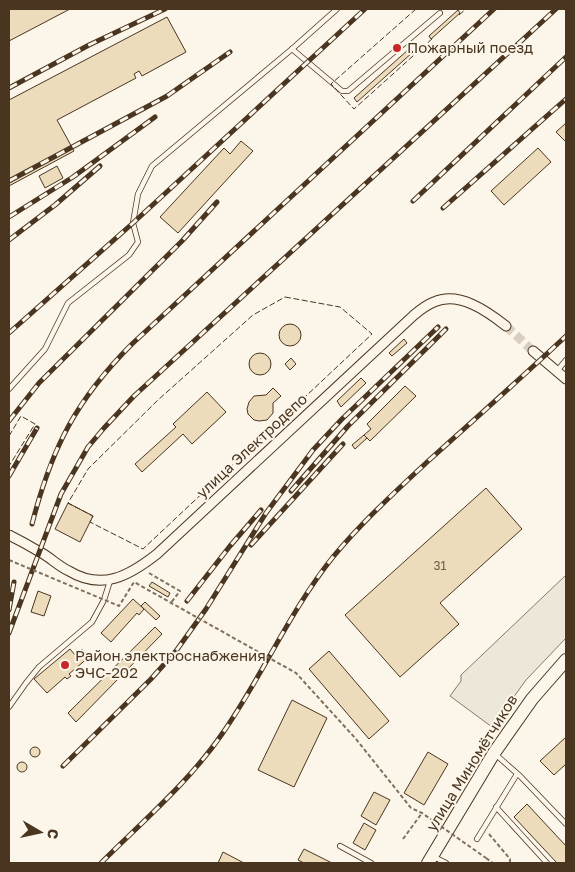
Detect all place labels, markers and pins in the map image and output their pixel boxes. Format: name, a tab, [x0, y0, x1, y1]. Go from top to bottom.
place label: Пожарный поезд	[407, 38, 533, 56]
marker: Пожарный поезд	[391, 42, 403, 54]
place label: Район электроснабжения ЭЧС-202	[75, 646, 266, 681]
marker: Район электроснабжения ЭЧС-202	[59, 659, 71, 671]

